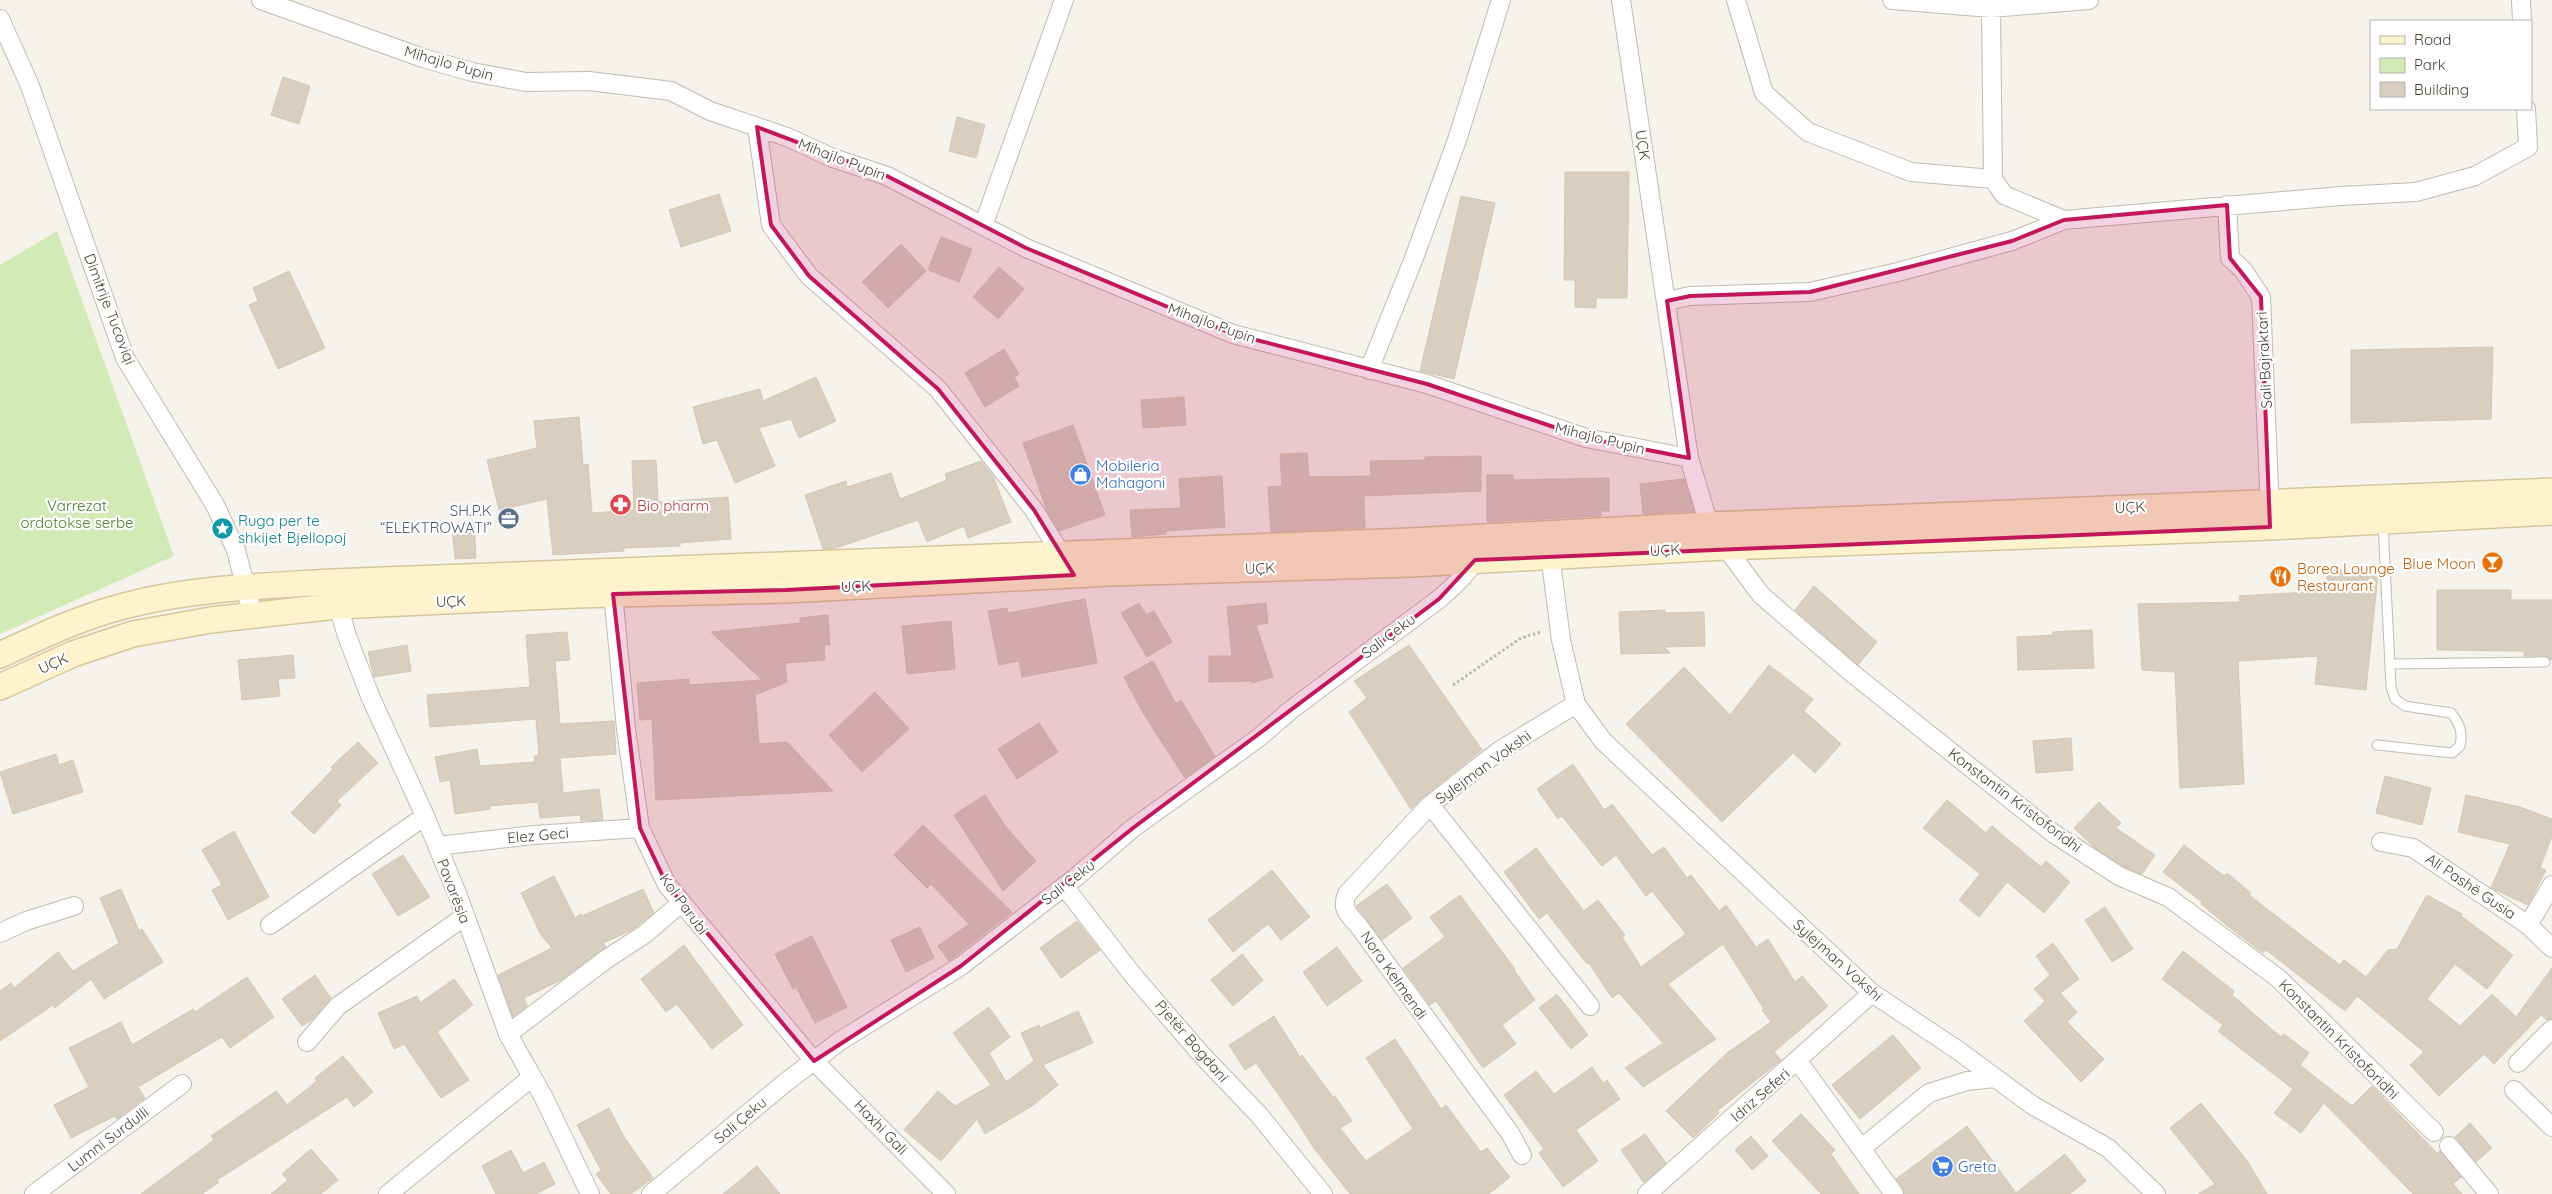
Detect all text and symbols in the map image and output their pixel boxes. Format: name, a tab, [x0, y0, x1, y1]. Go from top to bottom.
legend	[2370, 20, 2532, 110]
text: Road	[2414, 30, 2451, 49]
street label: Mihajlo Pupin	[402, 41, 496, 85]
text: Park	[2414, 55, 2446, 74]
text: Building	[2414, 80, 2469, 99]
street label: UÇK	[1631, 128, 1655, 162]
street label: Mihajlo Pupin	[796, 134, 888, 184]
street label: Dimitrije Tucoviqi	[80, 251, 140, 367]
street label: Mihajlo Pupin	[1165, 298, 1259, 348]
street label: Sali Bajraktari	[2252, 311, 2276, 409]
street label: Mihajlo Pupin	[1553, 418, 1647, 458]
place label: Mobileria Mahagoni	[1096, 456, 1165, 492]
shop icon: Mobileria Mahagoni	[1068, 462, 1092, 486]
pharmacy icon: Bio pharm	[609, 493, 633, 517]
park label: Varrezat ordotokse serbe	[20, 496, 134, 532]
place label: Bio pharm	[637, 496, 709, 515]
street label: UÇK	[2114, 497, 2146, 517]
place label: SH.P.K “ELEKTROWATI”	[380, 501, 492, 537]
office icon: SH.P.K “ELEKTROWATI”	[496, 507, 520, 531]
place label: Ruga per te shkijet Bjellopoj	[238, 511, 347, 547]
place icon: Ruga per te shkijet Bjellopoj	[210, 517, 234, 541]
street label: UÇK	[1649, 540, 1681, 560]
bar icon: Blue Moon	[2480, 551, 2504, 575]
place label: Blue Moon	[2403, 554, 2476, 573]
street label: UÇK	[1244, 558, 1276, 578]
place label: Borea Lounge Restaurant	[2297, 559, 2395, 595]
restaurant icon: Borea Lounge Restaurant	[2269, 565, 2293, 589]
street label: UÇK	[840, 576, 872, 596]
street label: UÇK	[435, 591, 467, 611]
street label: Sali Çeku	[1357, 609, 1419, 663]
street label: UÇK	[35, 648, 71, 678]
street label: Sylejman Vokshi	[1431, 726, 1535, 808]
street label: Konstantin Kristoforidhi	[1944, 744, 2086, 856]
street label: Elez Geci	[507, 823, 569, 847]
street label: Ali Pashë Gusia	[2422, 849, 2520, 923]
street label: Sali Çeku	[1037, 855, 1099, 909]
street label: Pavarësia	[433, 856, 475, 926]
street label: Kol Parubi	[655, 870, 713, 938]
street label: Sylejman Vokshi	[1789, 915, 1887, 1005]
street label: Nora Kelmendi	[1356, 927, 1432, 1023]
street label: Konstantin Kristoforidhi	[2275, 975, 2403, 1103]
street label: Pjetër Bogdani	[1151, 996, 1233, 1086]
street label: Idriz Seferi	[1726, 1064, 1794, 1126]
street label: Sali Çeku	[710, 1092, 770, 1148]
street label: Haxhi Gali	[850, 1095, 912, 1159]
street label: Lumni Surdulli	[64, 1102, 152, 1176]
supermarket icon: Greta	[1930, 1154, 1954, 1178]
place label: Greta	[1958, 1157, 1997, 1176]

